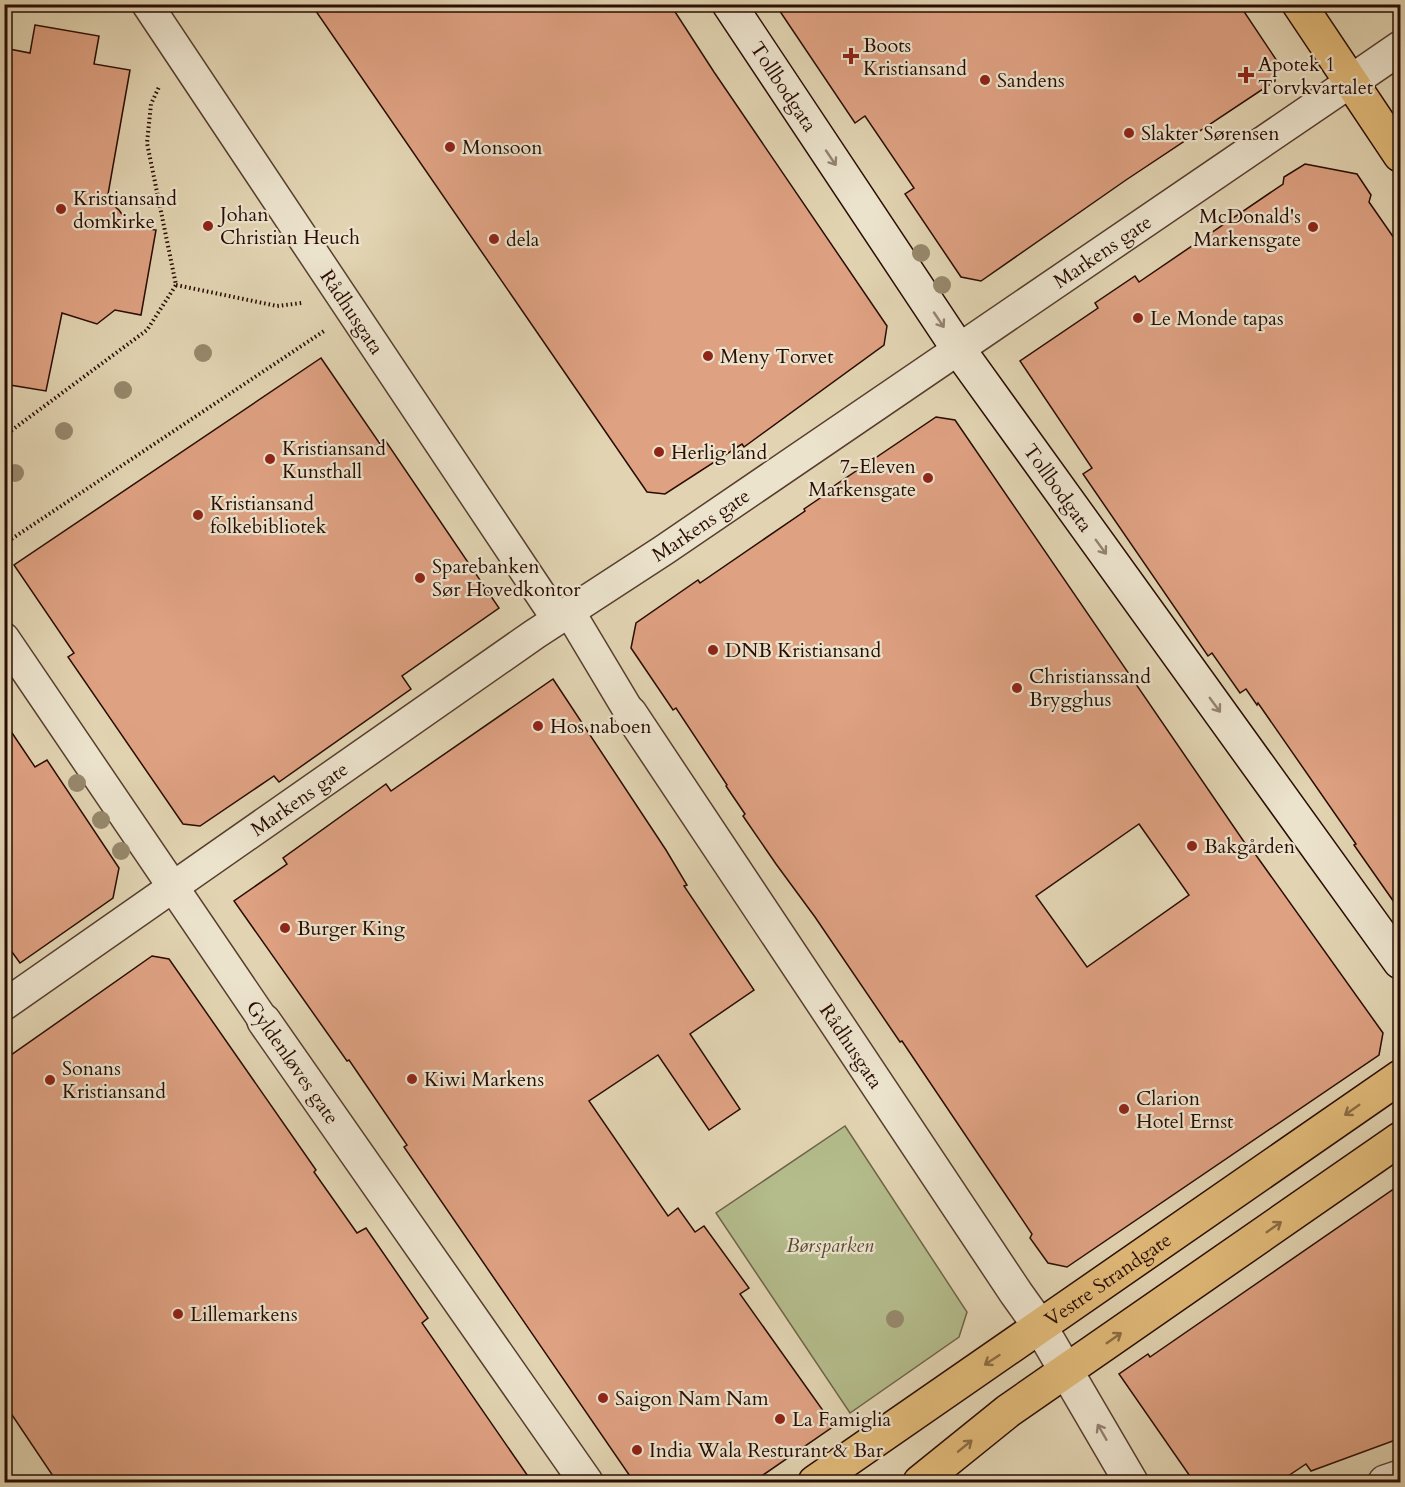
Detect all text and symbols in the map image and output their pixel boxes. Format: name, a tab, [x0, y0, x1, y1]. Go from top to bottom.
place label: Boots Kristiansand	[863, 32, 967, 82]
street label: Tollbodgata	[744, 36, 823, 137]
marker: Boots Kristiansand	[844, 49, 858, 63]
place label: Apotek 1 Torvkvartalet	[1258, 51, 1374, 101]
place label: Sandens	[997, 67, 1065, 94]
marker: Apotek 1 Torvkvartalet	[1239, 68, 1253, 82]
marker: Sandens	[978, 73, 992, 87]
place label: Slakter Sørensen	[1141, 120, 1280, 147]
marker: Slakter Sørensen	[1122, 126, 1136, 140]
place label: Monsoon	[462, 134, 543, 161]
marker: Monsoon	[443, 140, 457, 154]
one-way arrow	[825, 149, 837, 166]
place label: Kristiansand domkirke	[73, 185, 177, 235]
place label: Johan Christian Heuch	[217, 201, 360, 251]
marker: Kristiansand domkirke	[54, 202, 68, 216]
place label: McDonald's Markensgate	[1193, 203, 1301, 253]
street label: Markens gate	[1048, 209, 1157, 295]
marker: Johan Christian Heuch	[201, 219, 215, 233]
marker: McDonald's Markensgate	[1306, 220, 1320, 234]
place label: dela	[506, 226, 540, 253]
marker: dela	[487, 232, 501, 246]
street label: Rådhusgata	[314, 264, 390, 360]
place label: Le Monde tapas	[1150, 305, 1284, 332]
marker: Le Monde tapas	[1131, 311, 1145, 325]
one-way arrow	[933, 312, 945, 328]
place label: Meny Torvet	[720, 343, 834, 370]
marker: Meny Torvet	[701, 349, 715, 363]
place label: Kristiansand Kunsthall	[282, 435, 386, 485]
street label: Tollbodgata	[1017, 438, 1099, 538]
place label: Herlig land	[671, 439, 767, 466]
marker: Herlig land	[652, 445, 666, 459]
marker: Kristiansand Kunsthall	[263, 452, 277, 466]
place label: 7-Eleven Markensgate	[808, 453, 917, 503]
marker: 7-Eleven Markensgate	[921, 471, 935, 485]
street label: Markens gate	[647, 482, 755, 568]
place label: Kristiansand folkebibliotek	[210, 490, 327, 540]
marker: Kristiansand folkebibliotek	[191, 508, 205, 522]
one-way arrow	[1095, 539, 1107, 555]
place label: Sparebanken Sør Hovedkontor	[432, 553, 581, 603]
marker: Sparebanken Sør Hovedkontor	[413, 571, 427, 585]
place label: DNB Kristiansand	[725, 637, 881, 664]
marker: DNB Kristiansand	[706, 643, 720, 657]
place label: Christianssand Brygghus	[1029, 663, 1151, 713]
marker: Christianssand Brygghus	[1010, 681, 1024, 695]
one-way arrow	[1209, 697, 1221, 713]
place label: Hos naboen	[550, 713, 652, 740]
marker: Hos naboen	[531, 719, 545, 733]
street label: Markens gate	[245, 756, 354, 843]
place label: Bakgården	[1204, 833, 1296, 860]
marker: Bakgården	[1185, 839, 1199, 853]
place label: Burger King	[297, 915, 406, 942]
marker: Burger King	[278, 921, 292, 935]
street label: Gyldenløves gate	[240, 995, 345, 1130]
street label: Rådhusgata	[813, 999, 889, 1094]
place label: Sonans Kristiansand	[62, 1055, 166, 1105]
place label: Kiwi Markens	[424, 1066, 544, 1093]
marker: Kiwi Markens	[405, 1072, 419, 1086]
marker: Sonans Kristiansand	[43, 1073, 57, 1087]
place label: Clarion Hotel Ernst	[1136, 1085, 1234, 1135]
marker: Clarion Hotel Ernst	[1117, 1102, 1131, 1116]
one-way arrow	[1344, 1104, 1361, 1116]
one-way arrow	[1265, 1221, 1281, 1233]
street label: Vestre Strandgate	[1039, 1226, 1177, 1333]
park label: Børsparken	[786, 1232, 874, 1259]
place label: Lillemarkens	[190, 1301, 298, 1328]
marker: Lillemarkens	[171, 1307, 185, 1321]
one-way arrow	[1105, 1332, 1121, 1344]
one-way arrow	[984, 1354, 1001, 1366]
place label: Saigon Nam Nam	[615, 1385, 769, 1412]
marker: Saigon Nam Nam	[596, 1391, 610, 1405]
place label: La Famiglia	[792, 1406, 892, 1433]
marker: La Famiglia	[773, 1412, 787, 1426]
one-way arrow	[1095, 1424, 1107, 1441]
place label: India Wala Resturant & Bar	[649, 1437, 884, 1464]
one-way arrow	[957, 1439, 973, 1452]
marker: India Wala Resturant & Bar	[630, 1443, 644, 1457]

